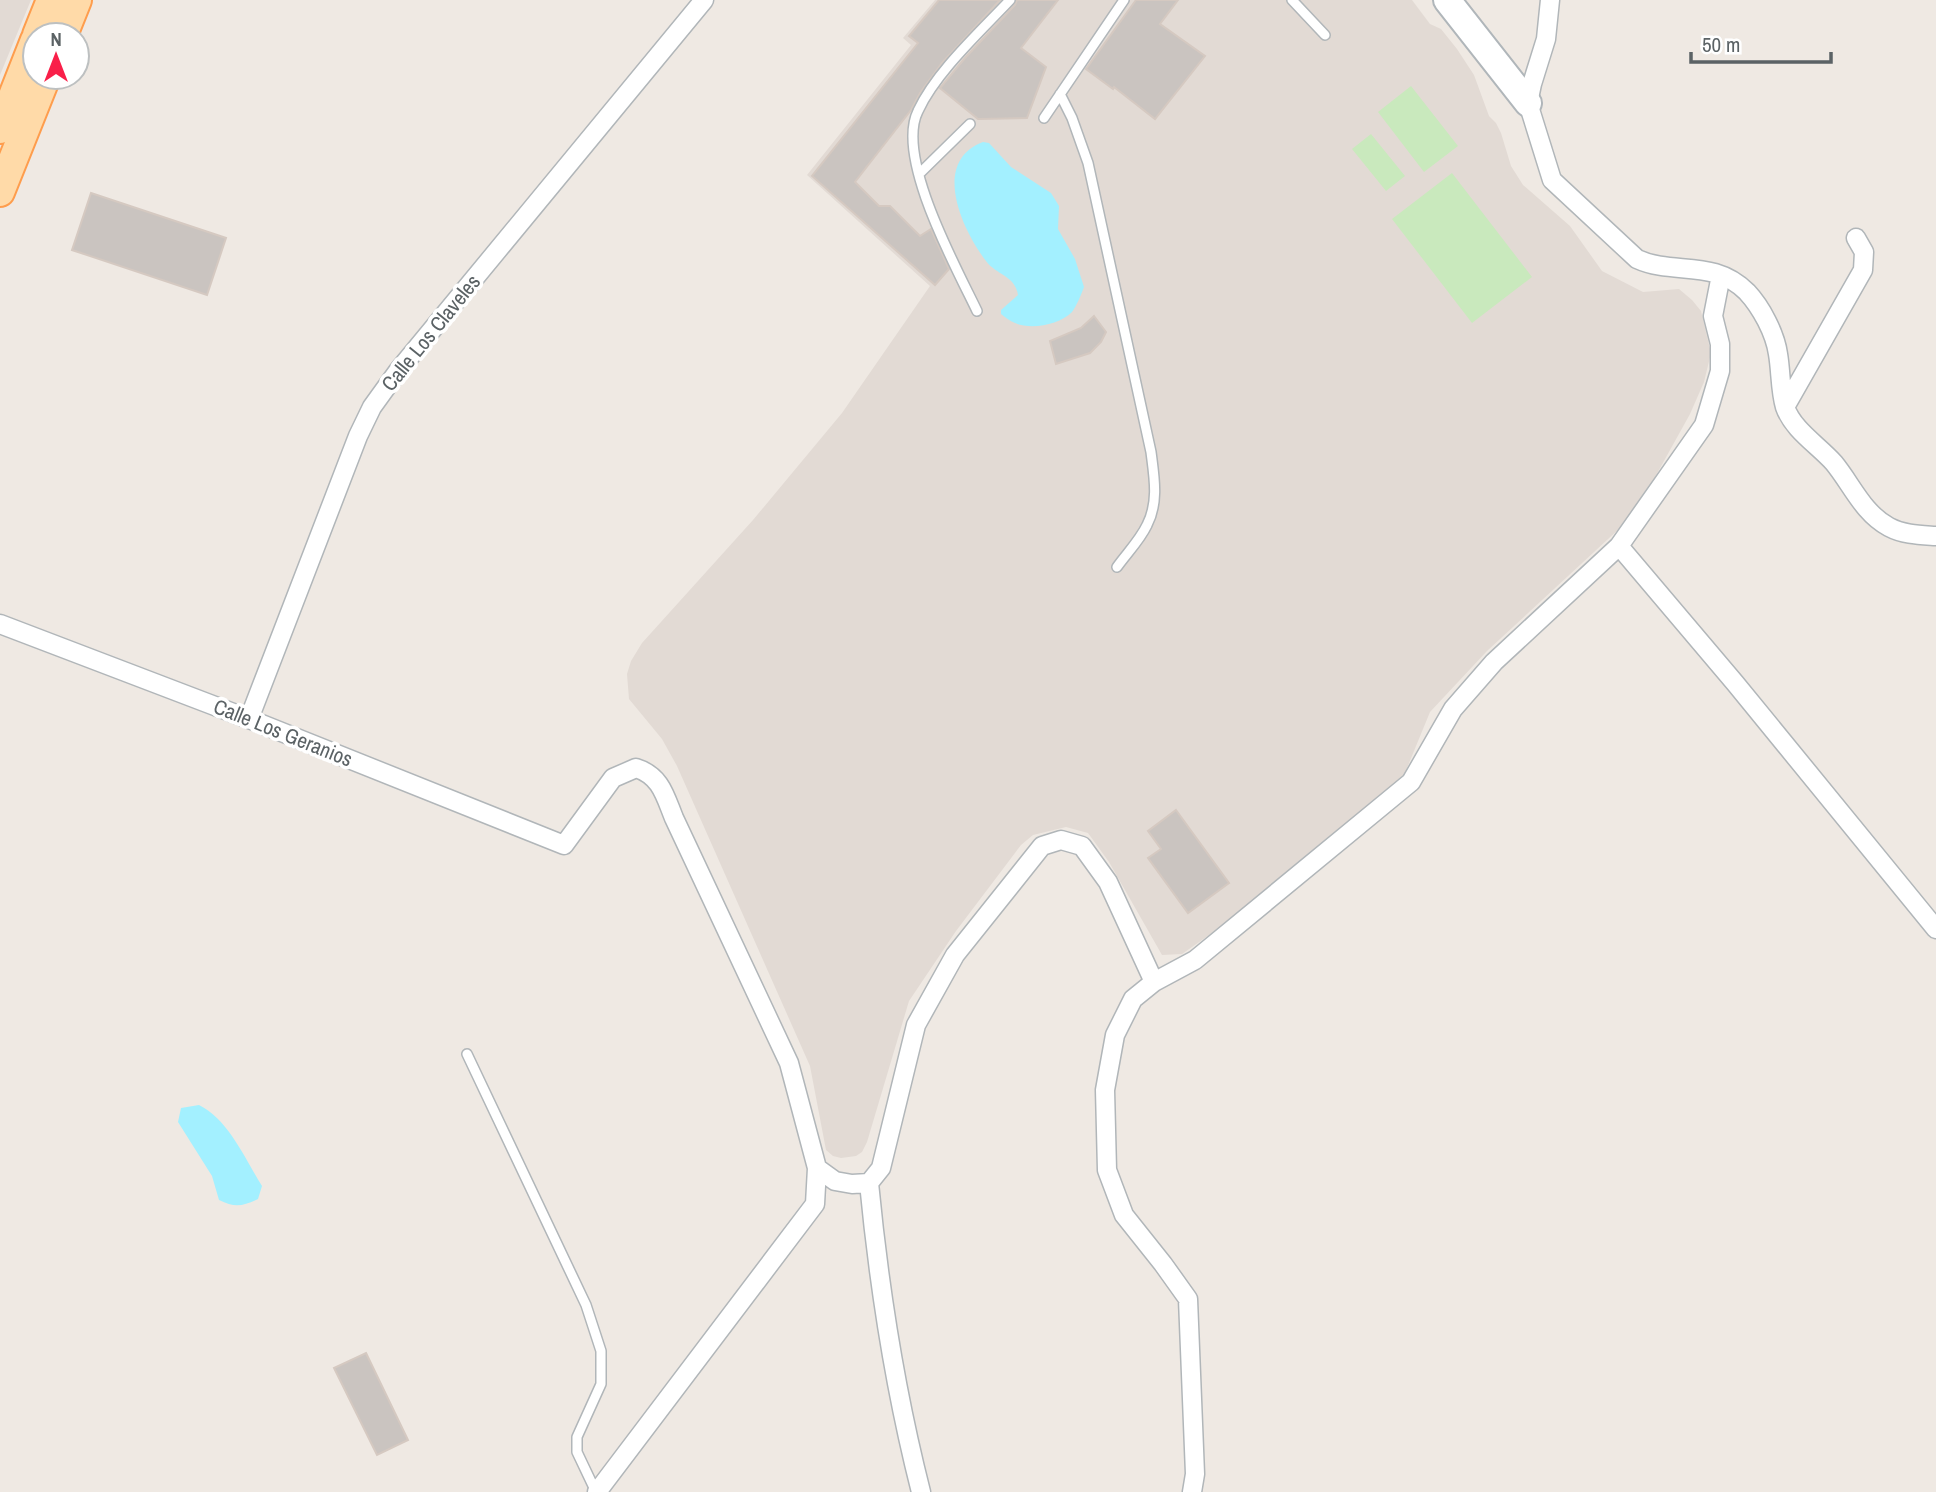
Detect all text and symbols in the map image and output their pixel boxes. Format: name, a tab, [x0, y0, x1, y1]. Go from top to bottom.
north arrow	[21, 21, 91, 91]
scale bar	[1691, 21, 1831, 65]
text: N	[50, 26, 62, 52]
text: 50 m	[1702, 30, 1740, 59]
street label: Calle Los Claveles	[374, 268, 487, 397]
street label: Calle Los Geranios	[209, 691, 357, 774]

